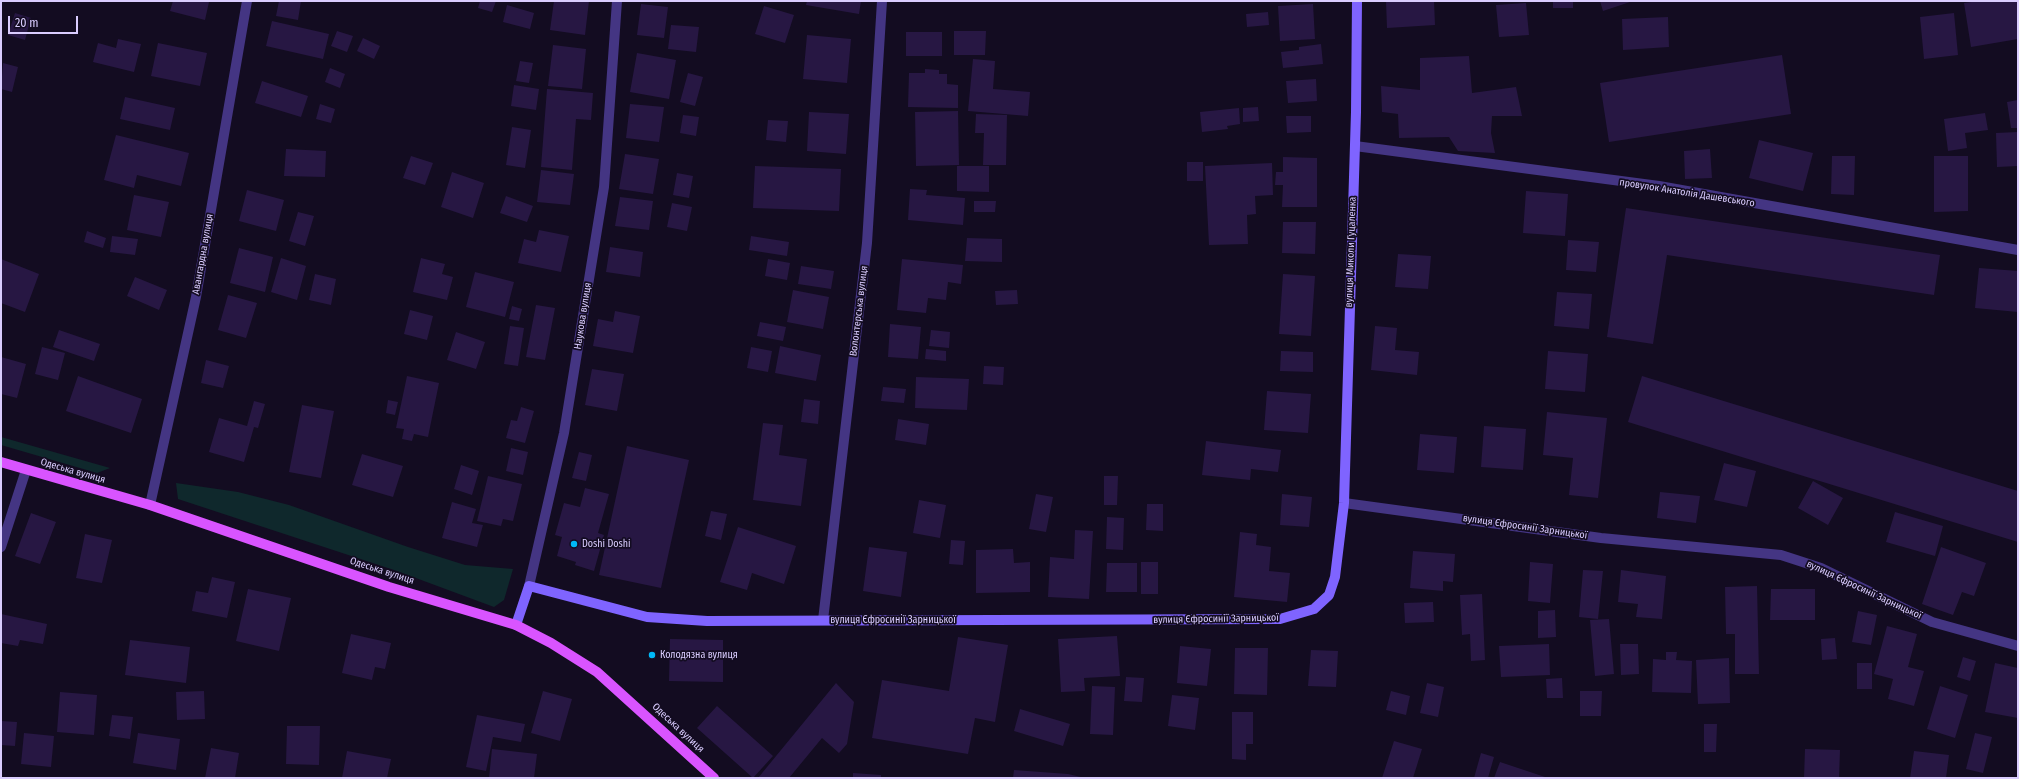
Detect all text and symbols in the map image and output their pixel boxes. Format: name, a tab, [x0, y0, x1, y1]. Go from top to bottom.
scale bar	[10, 8, 80, 34]
text: 20 m	[15, 16, 39, 30]
street label: провулок Анатолія Дашевського	[1618, 176, 1756, 210]
street label: вулиця Миколи Гуцаленка	[1343, 196, 1359, 308]
street label: Авангардна вулиця	[190, 213, 216, 295]
street label: Волонтерська вулиця	[847, 265, 871, 357]
street label: Наукова вулиця	[572, 282, 594, 350]
street label: Одеська вулиця	[39, 456, 107, 486]
street label: вулиця Єфросинії Зарницької	[1462, 512, 1588, 542]
place label: Doshi Doshi	[582, 538, 631, 550]
marker: Doshi Doshi	[569, 539, 579, 549]
street label: Одеська вулиця	[348, 555, 416, 587]
street label: вулиця Єфросинії Зарницької	[1805, 558, 1923, 622]
street label: вулиця Єфросинії Зарницької	[1153, 612, 1279, 626]
street label: вулиця Єфросинії Зарницької	[830, 614, 956, 626]
place label: Колодязна вулиця	[660, 649, 738, 661]
marker: Колодязна вулиця	[647, 650, 657, 660]
street label: Одеська вулиця	[649, 701, 707, 755]

